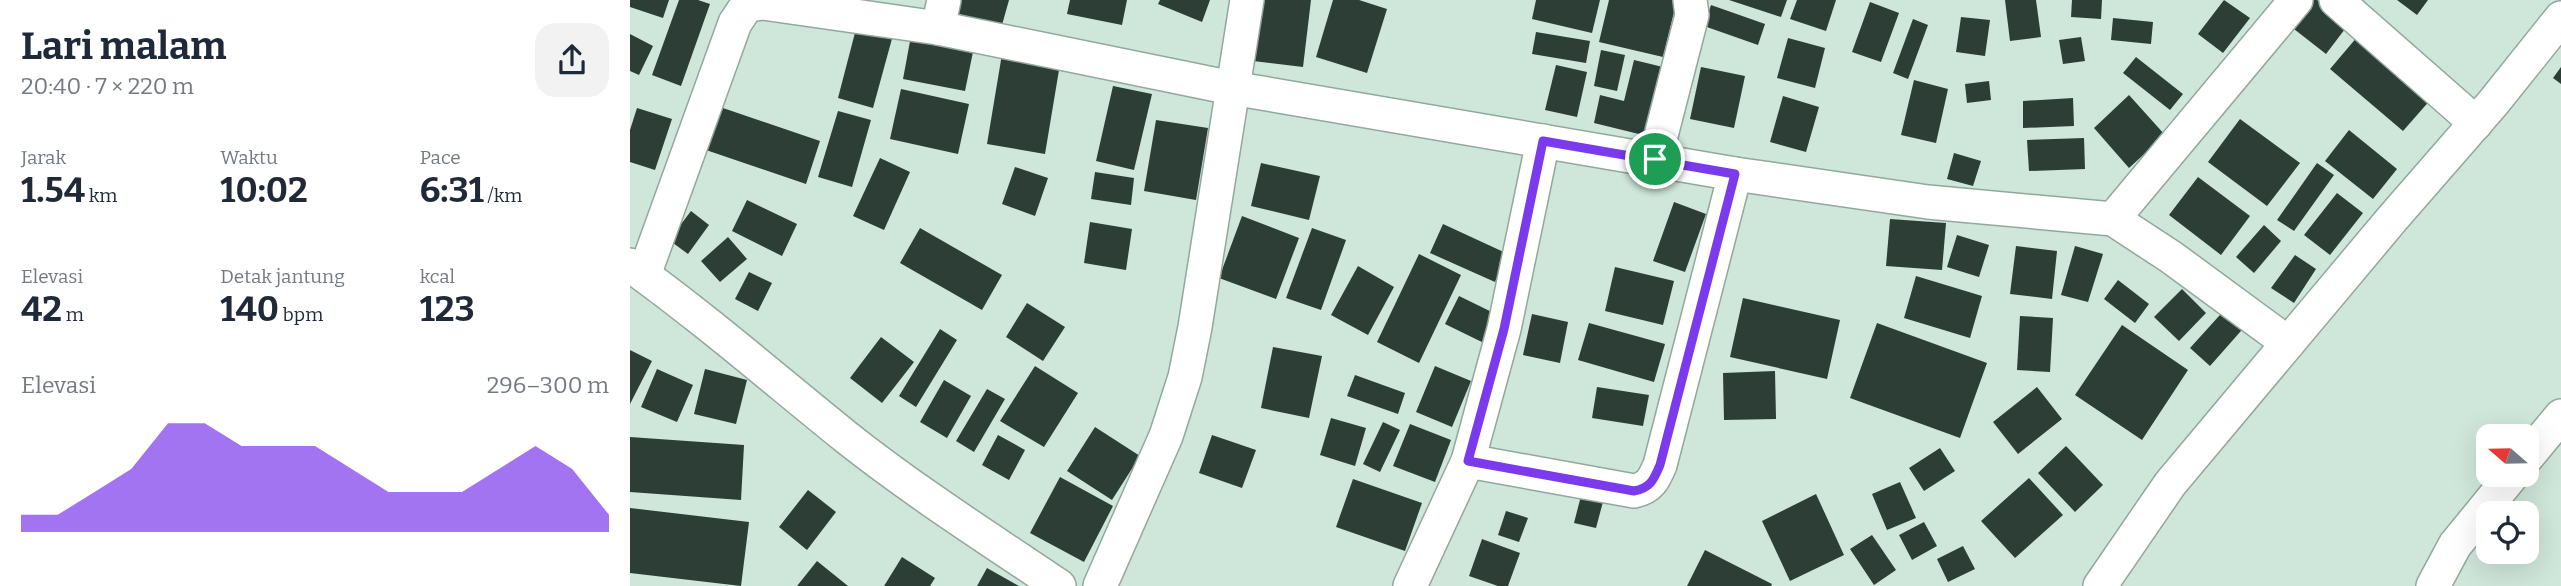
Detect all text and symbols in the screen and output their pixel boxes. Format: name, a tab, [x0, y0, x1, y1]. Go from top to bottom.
text: Lari malam	[21, 23, 226, 69]
button: share	[535, 23, 609, 97]
text: 20:40 · 7 × 220 m	[21, 72, 194, 100]
pin	[1625, 129, 1685, 189]
icon: arrive	[1636, 140, 1674, 178]
text: Jarak	[21, 146, 66, 169]
text: Waktu	[220, 146, 278, 169]
text: Pace	[420, 146, 461, 169]
text: 1.54	[21, 169, 85, 211]
text: 10:02	[220, 169, 308, 211]
text: 6:31	[420, 169, 484, 211]
text: km	[85, 184, 117, 207]
text: /km	[484, 184, 522, 207]
text: Elevasi	[21, 265, 83, 288]
text: Detak jantung	[220, 265, 345, 288]
text: kcal	[420, 265, 455, 288]
text: 42	[21, 288, 62, 330]
text: 140	[220, 288, 279, 330]
text: 123	[420, 288, 475, 330]
text: m	[62, 303, 84, 326]
text: bpm	[279, 303, 323, 326]
text: Elevasi	[21, 371, 96, 399]
text: 296–300 m	[487, 371, 609, 399]
north arrow	[2476, 424, 2539, 486]
map controls	[2476, 424, 2539, 564]
button: locate	[2476, 501, 2539, 564]

